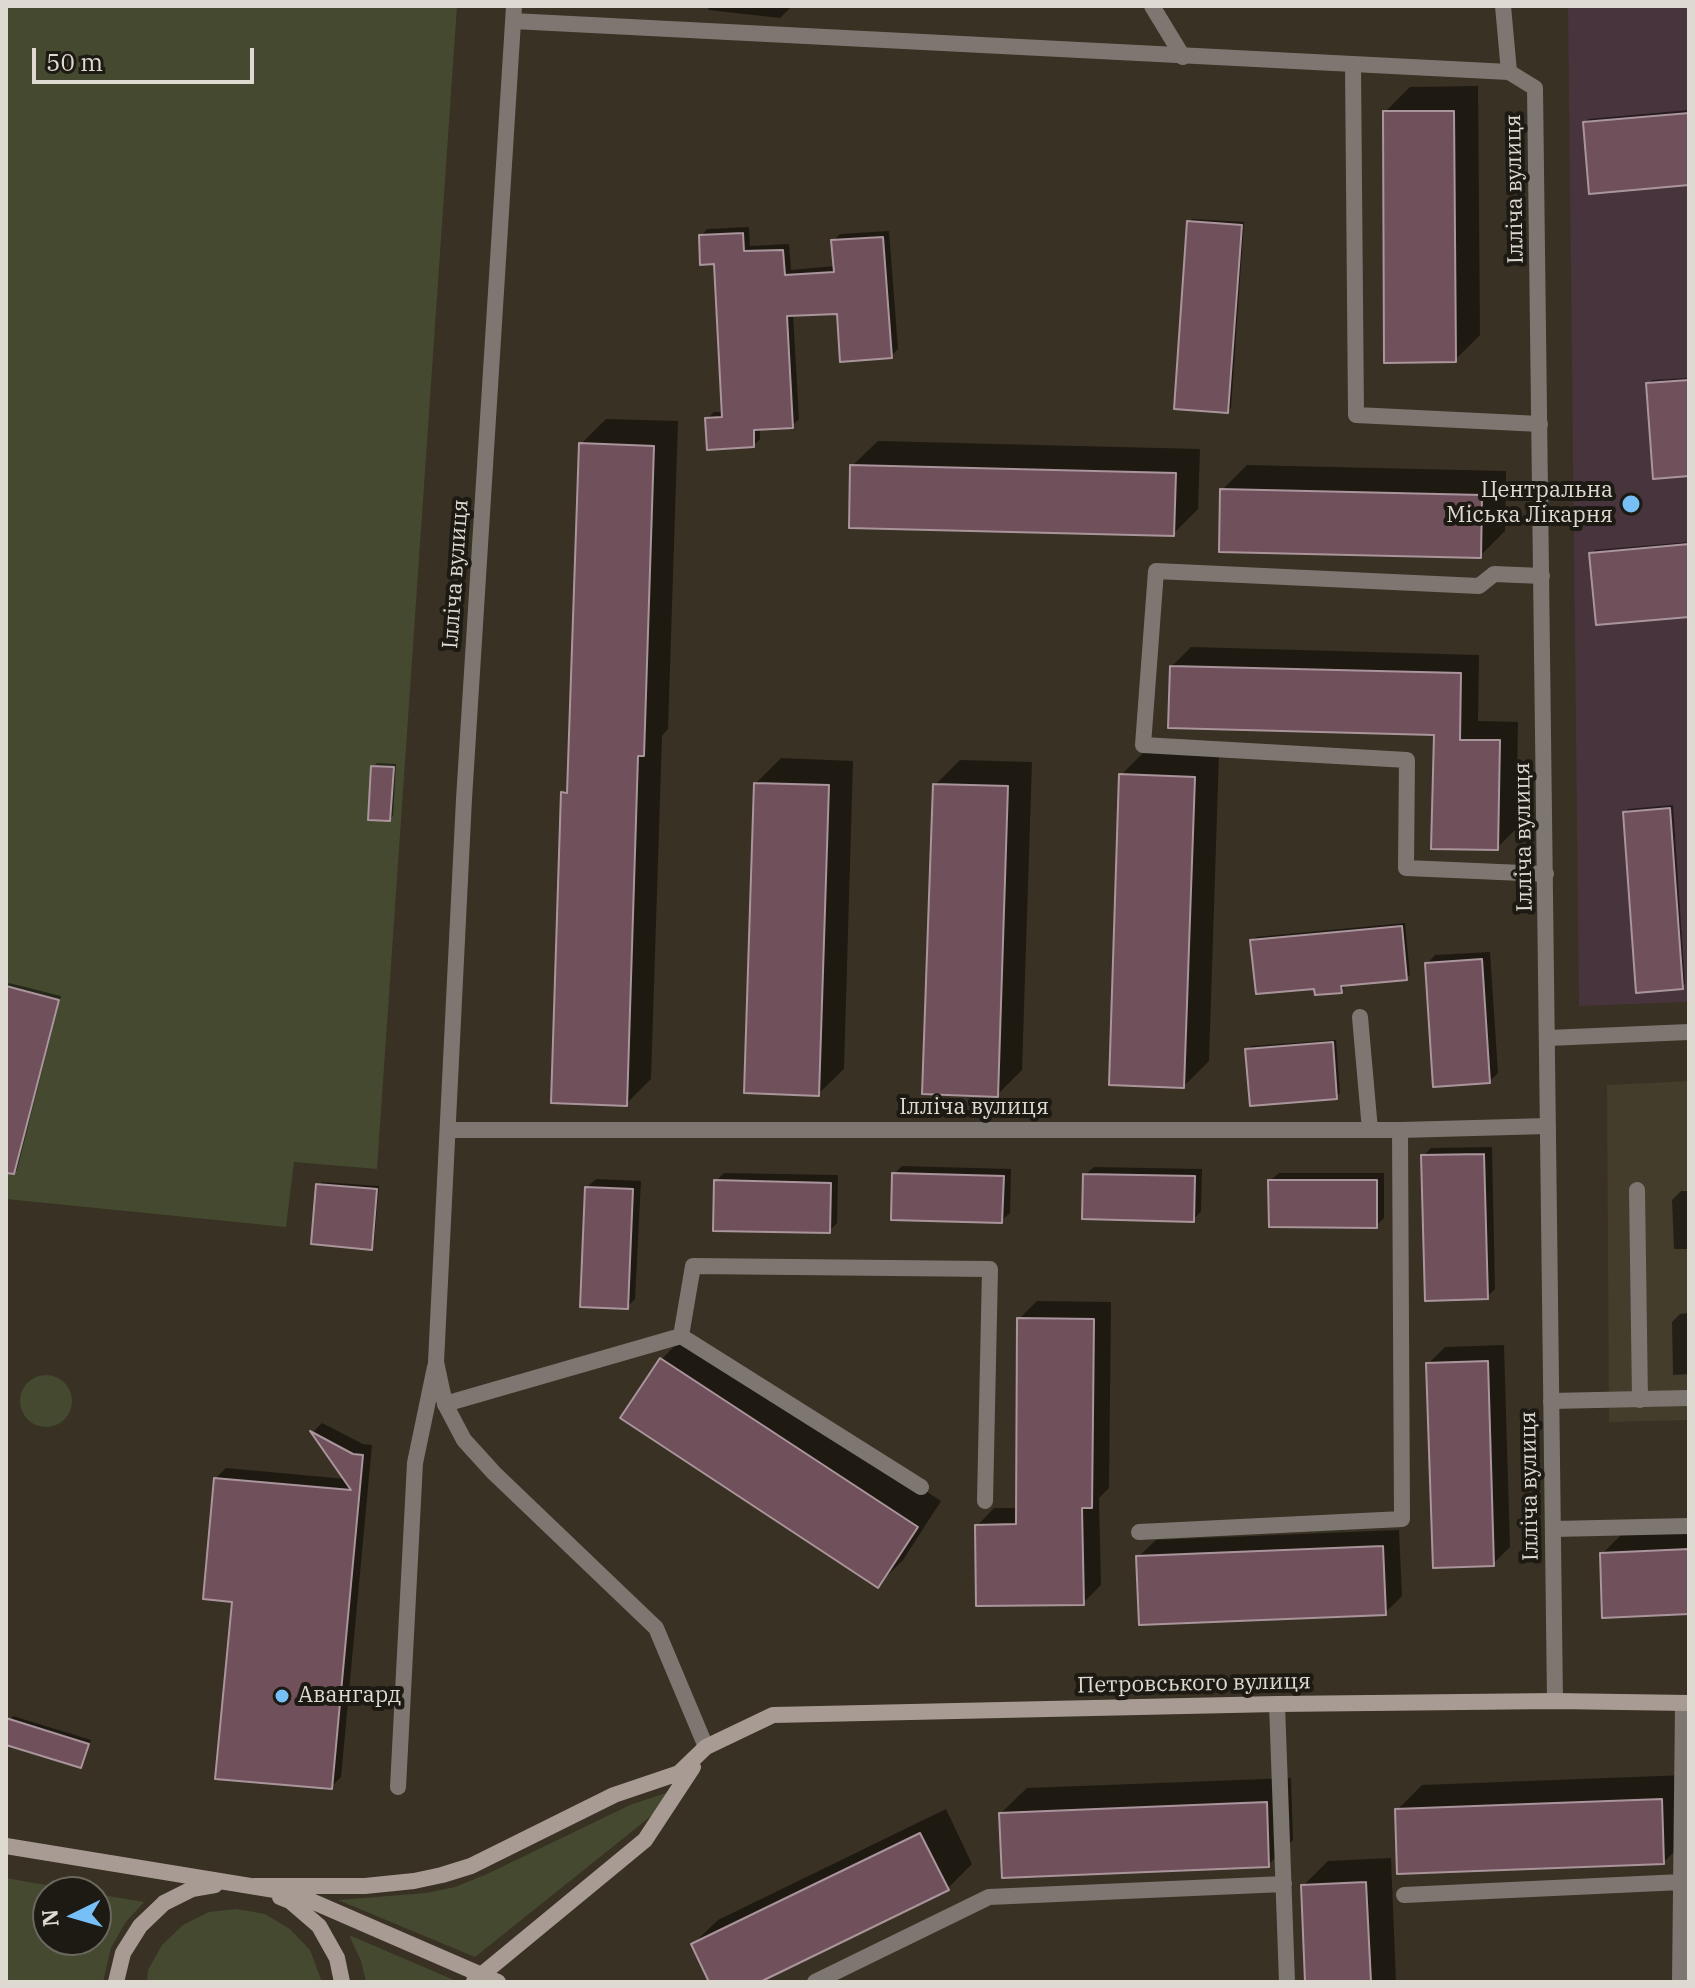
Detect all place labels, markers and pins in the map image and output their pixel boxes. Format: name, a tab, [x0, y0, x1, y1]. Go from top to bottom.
place label: Центральна Міська Лікарня	[1446, 478, 1613, 530]
marker: Центральна Міська Лікарня	[1620, 493, 1642, 515]
place label: Авангард	[298, 1683, 401, 1709]
marker: Авангард	[273, 1687, 291, 1705]

